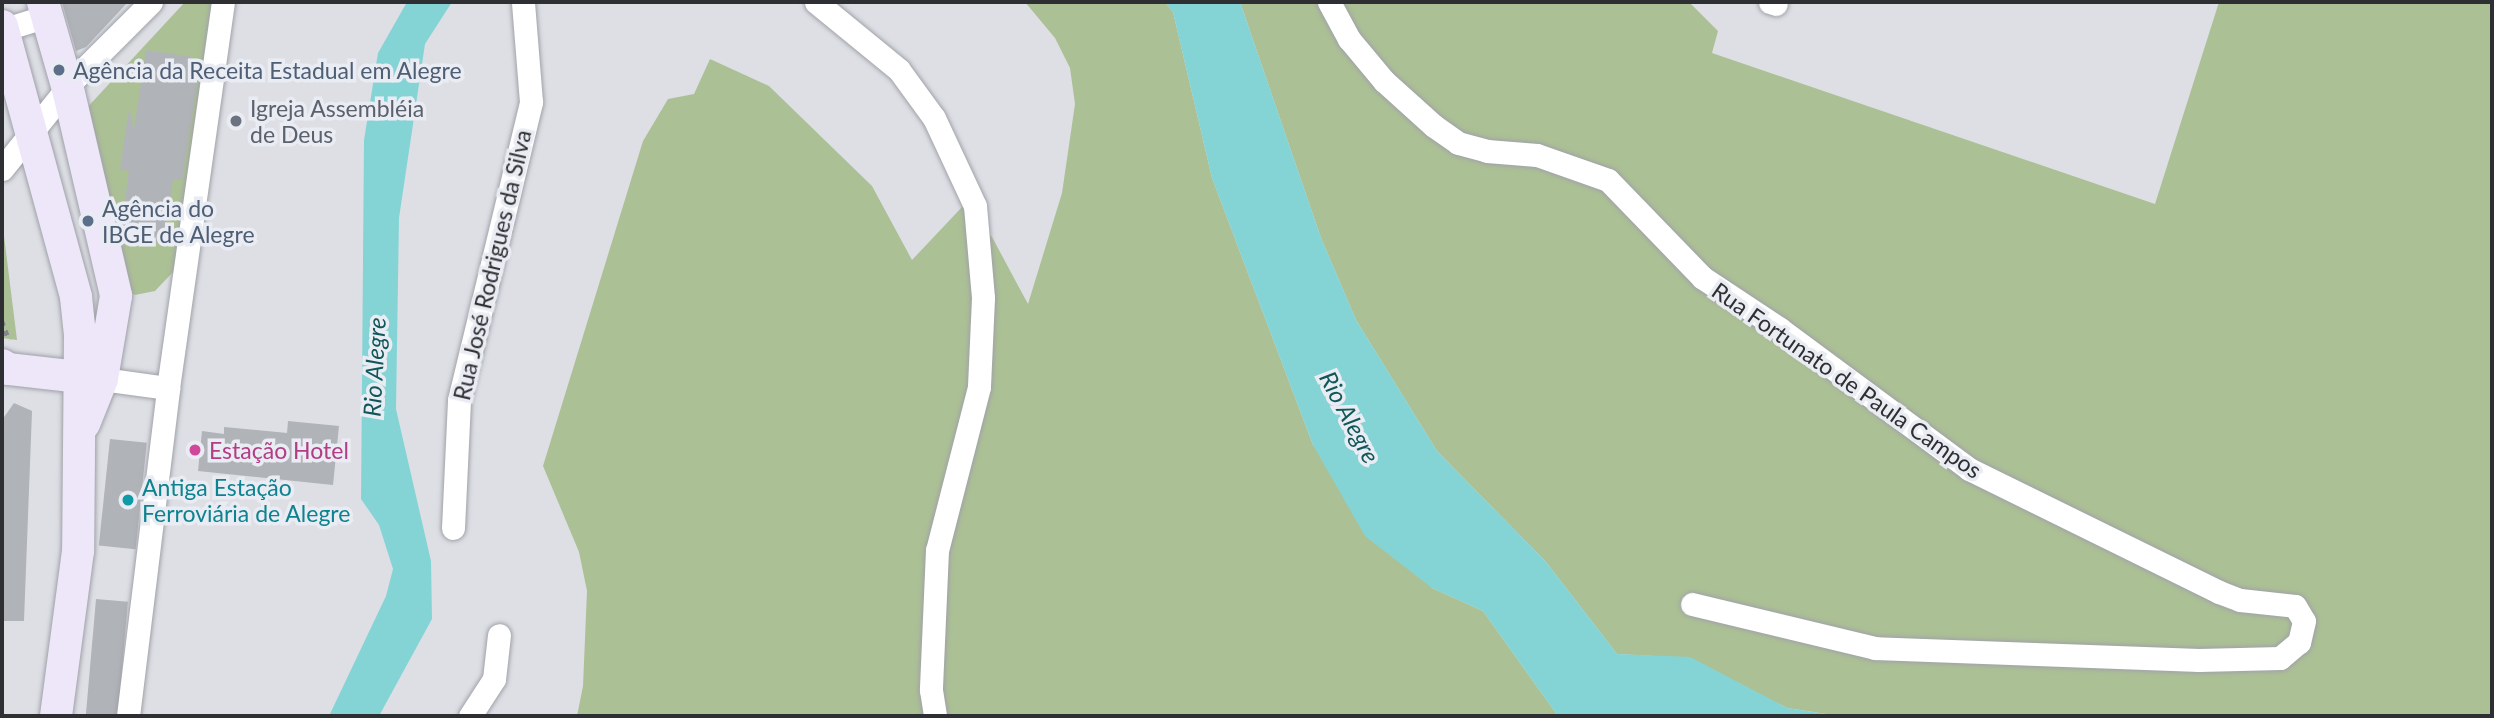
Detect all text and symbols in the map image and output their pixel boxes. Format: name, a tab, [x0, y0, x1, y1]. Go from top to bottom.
place label: Agência da Receita Estadual em Alegre	[73, 56, 462, 84]
marker: Agência da Receita Estadual em Alegre	[51, 62, 67, 78]
place label: Igreja Assembléia de Deus	[250, 94, 425, 148]
marker: Igreja Assembléia de Deus	[228, 113, 244, 129]
street label: Rua José Rodrigues da Silva	[447, 127, 537, 403]
place label: Agência do IBGE de Alegre	[102, 194, 255, 248]
marker: Agência do IBGE de Alegre	[80, 213, 96, 229]
street label: Rua Fortunato de Paula Campos	[1707, 276, 1987, 484]
water label: Rio Alegre	[357, 316, 391, 418]
water label: Rio Alegre	[1314, 366, 1386, 468]
place label: Estação Hotel	[209, 436, 349, 464]
marker: Estação Hotel	[187, 442, 203, 458]
place label: Antiga Estação Ferroviária de Alegre	[142, 473, 351, 527]
marker: Antiga Estação Ferroviária de Alegre	[120, 492, 136, 508]

